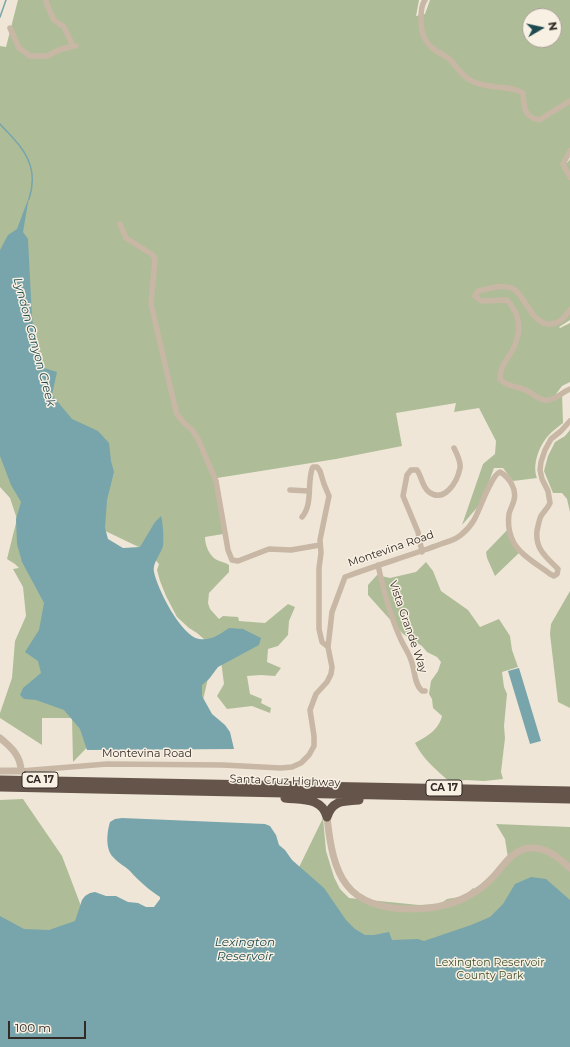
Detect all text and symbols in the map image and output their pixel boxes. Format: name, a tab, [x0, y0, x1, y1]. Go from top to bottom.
north arrow	[522, 8, 562, 48]
text: N	[545, 21, 560, 32]
water label: Lyndon Canyon Creek	[10, 276, 58, 408]
street label: Montevina Road	[346, 528, 436, 570]
street label: Vista Grande Way	[386, 579, 430, 675]
street label: Montevina Road	[102, 747, 192, 761]
road number: CA 17	[22, 772, 58, 788]
street label: Santa Cruz Highway	[229, 772, 341, 790]
road number: CA 17	[426, 780, 462, 796]
water label: Lexington Reservoir	[215, 935, 275, 963]
park label: Lexington Reservoir County Park	[435, 956, 545, 982]
scale bar	[10, 1013, 88, 1039]
text: 100 m	[15, 1020, 51, 1035]

